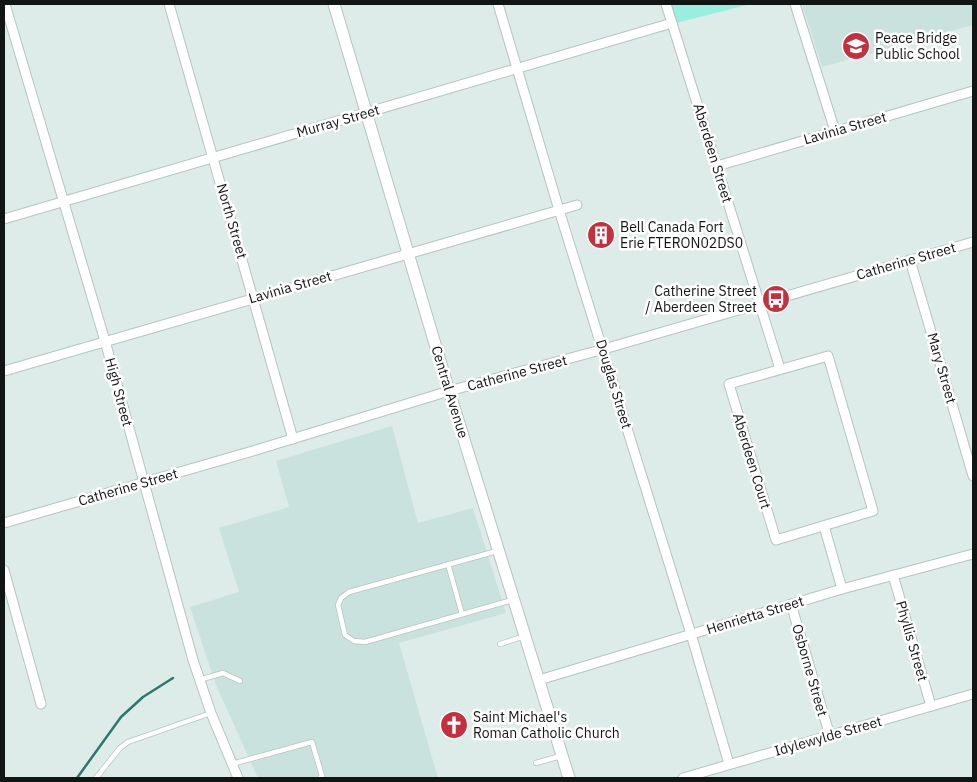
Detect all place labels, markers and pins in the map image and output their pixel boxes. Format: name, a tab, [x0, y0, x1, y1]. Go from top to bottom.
place label: Peace Bridge Public School	[875, 29, 960, 63]
school or university icon: Peace Bridge Public School	[841, 31, 871, 61]
place label: Bell Canada Fort Erie FTERON02DS0	[620, 218, 743, 252]
building icon: Bell Canada Fort Erie FTERON02DS0	[586, 220, 616, 250]
place label: Catherine Street / Aberdeen Street	[645, 282, 757, 316]
bus stop icon: Catherine Street / Aberdeen Street	[761, 284, 791, 314]
place label: Saint Michael's Roman Catholic Church	[473, 708, 620, 742]
church icon: Saint Michael's Roman Catholic Church	[439, 710, 469, 740]

